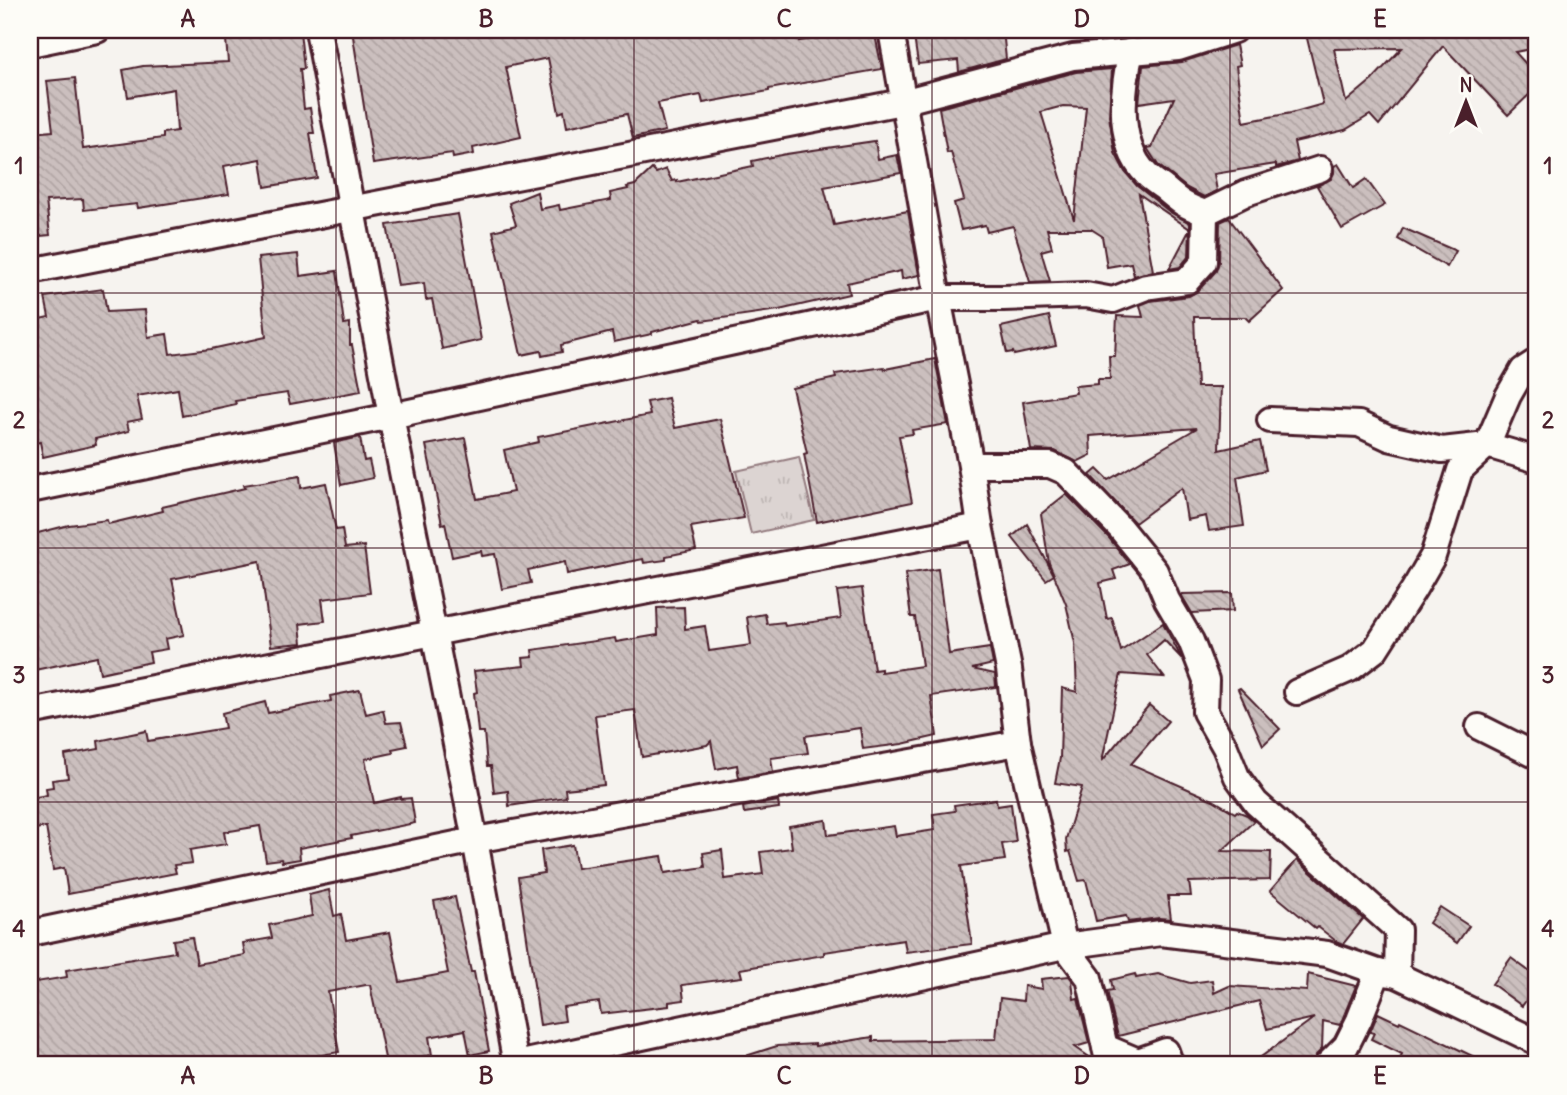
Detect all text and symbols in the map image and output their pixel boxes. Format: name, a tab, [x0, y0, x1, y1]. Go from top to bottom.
text: A	[181, 4, 196, 33]
text: B	[478, 4, 494, 33]
text: C	[776, 4, 792, 33]
text: D	[1074, 4, 1090, 33]
text: E	[1373, 4, 1387, 33]
north arrow	[1430, 66, 1500, 136]
text: N	[1459, 73, 1473, 97]
text: 1	[14, 151, 24, 180]
text: 1	[1543, 151, 1553, 180]
text: 2	[13, 405, 26, 434]
text: 2	[1542, 405, 1555, 434]
text: 3	[12, 660, 26, 689]
text: 3	[1541, 660, 1555, 689]
text: 4	[12, 914, 26, 943]
text: 4	[1541, 914, 1555, 943]
text: A	[181, 1061, 196, 1090]
text: B	[478, 1061, 494, 1090]
text: C	[776, 1061, 792, 1090]
text: D	[1074, 1061, 1090, 1090]
text: E	[1373, 1061, 1387, 1090]

